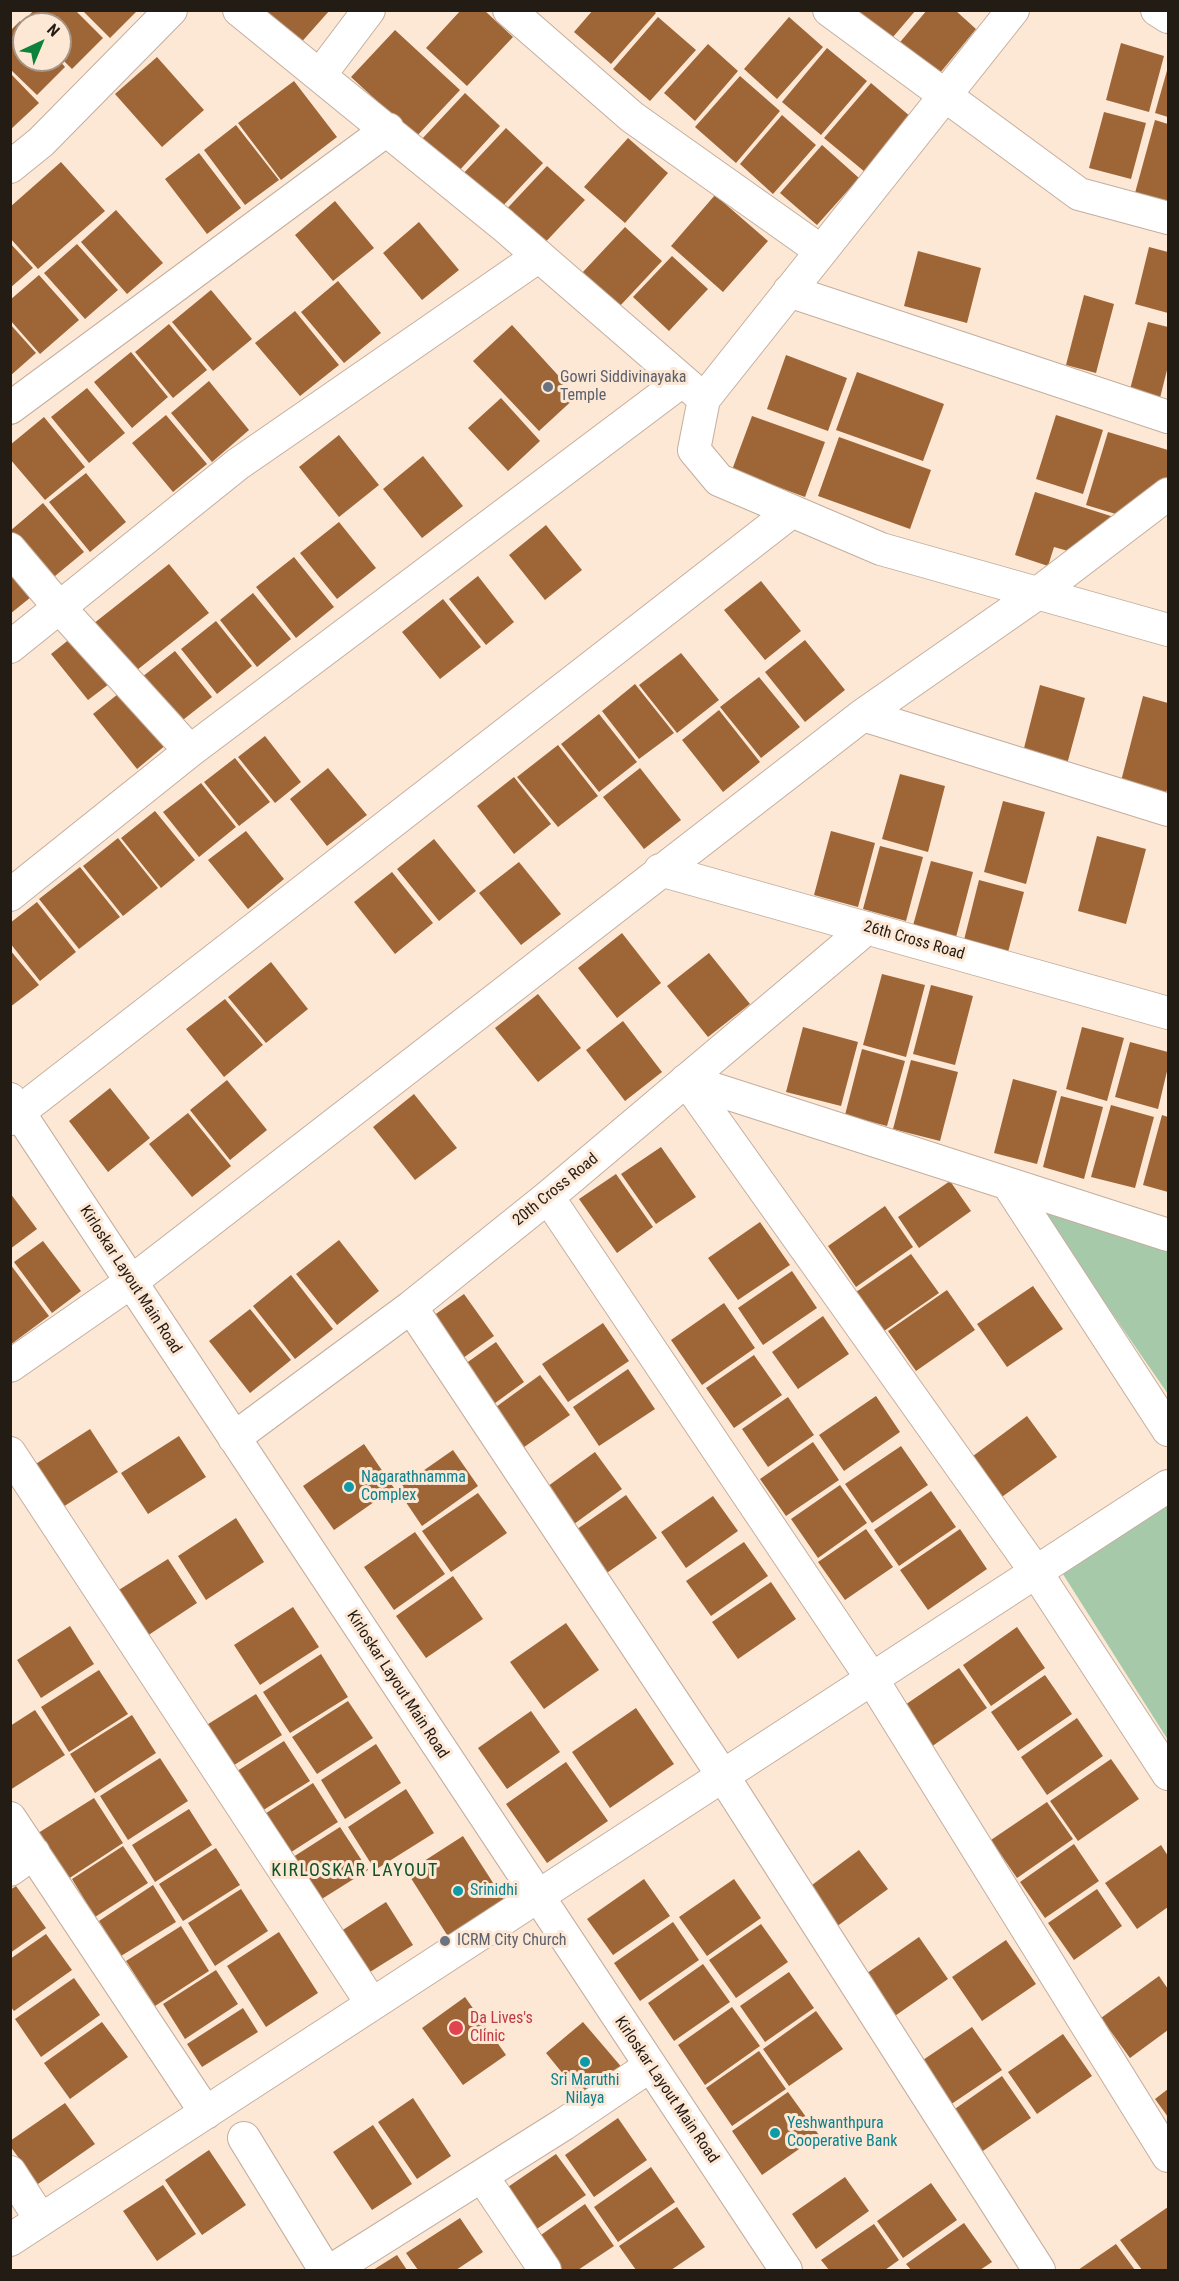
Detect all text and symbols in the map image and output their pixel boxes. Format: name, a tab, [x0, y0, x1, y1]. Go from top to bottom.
north arrow	[12, 12, 72, 72]
text: N	[43, 20, 64, 40]
place label: Gowri Siddivinayaka Temple	[560, 368, 687, 406]
marker: Gowri Siddivinayaka Temple	[541, 380, 555, 394]
street label: 26th Cross Road	[861, 917, 967, 965]
street label: 20th Cross Road	[509, 1150, 603, 1230]
street label: Kirloskar Layout Main Road	[75, 1202, 185, 1358]
place label: Nagarathnamma Complex	[361, 1468, 466, 1506]
marker: Nagarathnamma Complex	[342, 1480, 356, 1494]
street label: Kirloskar Layout Main Road	[342, 1607, 452, 1763]
district label: KIRLOSKAR LAYOUT	[271, 1860, 439, 1882]
place label: Srinidhi	[470, 1881, 518, 1901]
marker: Srinidhi	[451, 1884, 465, 1898]
place label: ICRM City Church	[457, 1931, 567, 1951]
marker: ICRM City Church	[438, 1934, 452, 1948]
place label: Da Lives's Clinic	[470, 2009, 533, 2047]
street label: Kirloskar Layout Main Road	[610, 2013, 722, 2167]
marker: Da Lives's Clinic	[447, 2019, 465, 2037]
marker: Sri Maruthi Nilaya	[578, 2055, 592, 2069]
place label: Sri Maruthi Nilaya	[550, 2071, 620, 2109]
place label: Yeshwanthpura Cooperative Bank	[787, 2114, 897, 2152]
marker: Yeshwanthpura Cooperative Bank	[768, 2126, 782, 2140]

